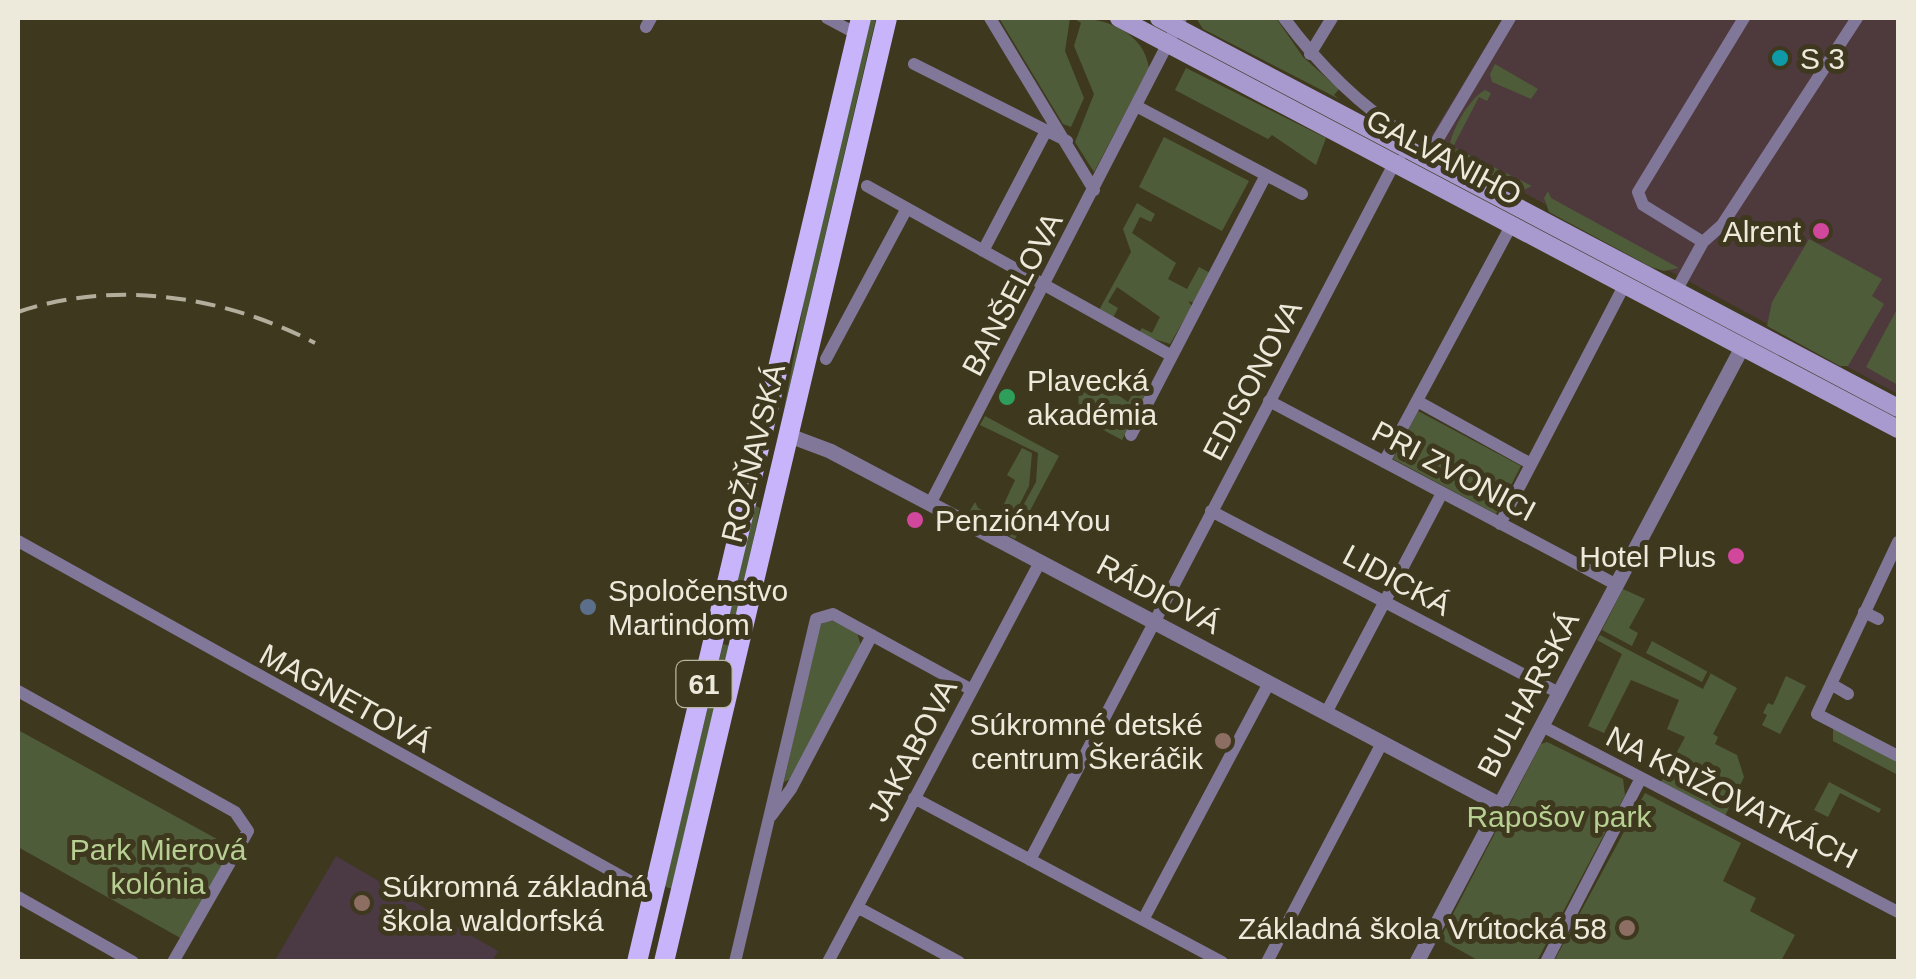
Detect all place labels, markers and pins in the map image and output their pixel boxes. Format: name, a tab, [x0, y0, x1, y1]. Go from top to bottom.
place label: S 3	[1800, 42, 1845, 75]
marker: S 3	[1769, 47, 1791, 69]
place label: Alrent	[1723, 215, 1802, 248]
marker: Alrent	[1810, 220, 1832, 242]
place label: Plavecká akadémia	[1027, 364, 1157, 431]
marker: Plavecká akadémia	[996, 386, 1018, 408]
place label: Penzión4You	[935, 504, 1111, 537]
marker: Penzión4You	[904, 509, 926, 531]
place label: Hotel Plus	[1579, 540, 1716, 573]
marker: Hotel Plus	[1725, 545, 1747, 567]
place label: Spoločenstvo Martindom	[608, 574, 788, 641]
marker: Spoločenstvo Martindom	[577, 596, 599, 618]
place label: Súkromné detské centrum Škeráčik	[970, 708, 1204, 775]
marker: Súkromné detské centrum Škeráčik	[1212, 730, 1234, 752]
place label: Súkromná základná škola waldorfská	[382, 870, 647, 937]
marker: Súkromná základná škola waldorfská	[351, 892, 373, 914]
place label: Základná škola Vrútocká 58	[1238, 912, 1607, 945]
marker: Základná škola Vrútocká 58	[1616, 917, 1638, 939]

